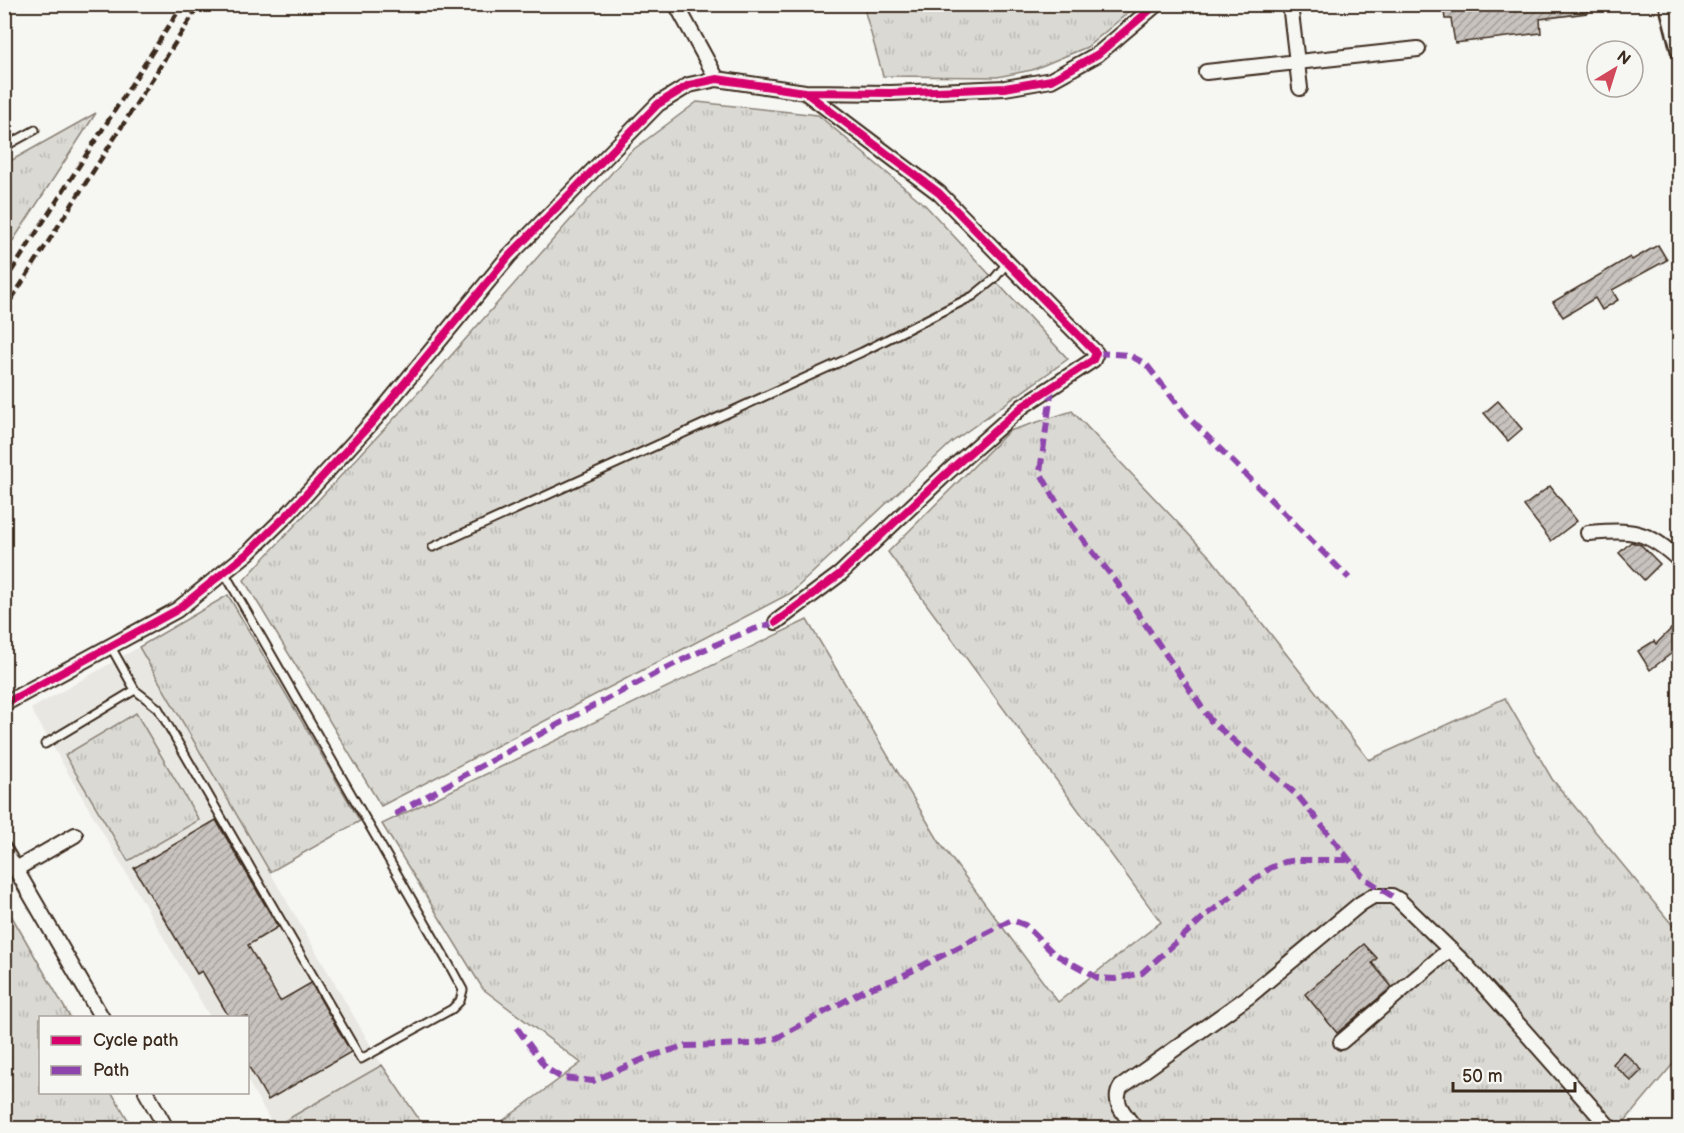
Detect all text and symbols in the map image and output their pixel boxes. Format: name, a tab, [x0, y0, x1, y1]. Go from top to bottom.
north arrow	[1585, 39, 1645, 99]
text: N	[1613, 47, 1634, 70]
legend	[39, 1016, 249, 1094]
text: Cycle path	[93, 1030, 179, 1051]
scale bar	[1453, 1055, 1574, 1093]
text: Path	[93, 1060, 129, 1081]
text: 50 m	[1462, 1066, 1503, 1087]

